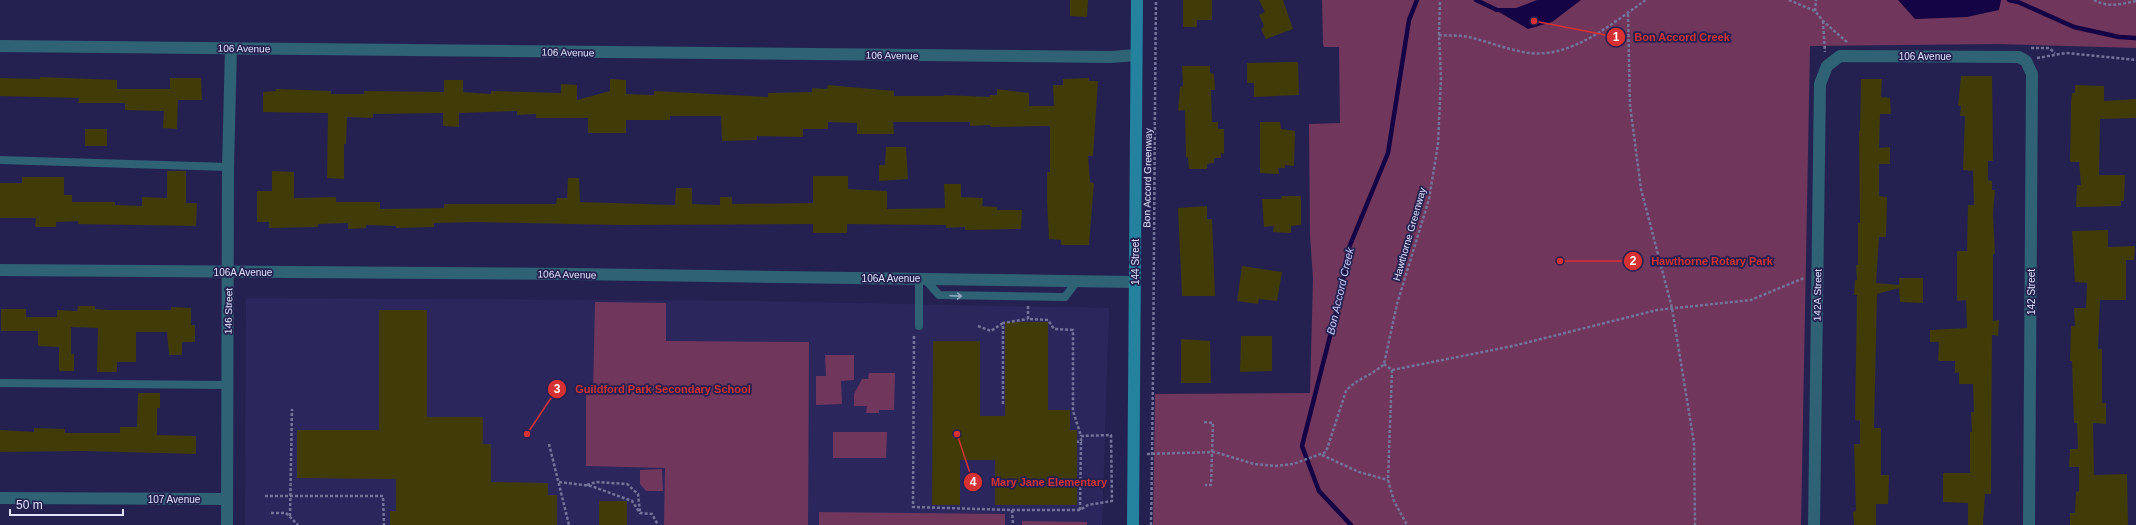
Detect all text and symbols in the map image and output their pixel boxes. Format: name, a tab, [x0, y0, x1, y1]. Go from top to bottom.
callout: Bon Accord Creek	[1606, 26, 1738, 49]
text: 1	[1613, 30, 1620, 44]
text: Bon Accord Creek	[1634, 31, 1731, 43]
street label: 106 Avenue	[218, 43, 271, 54]
street label: 106 Avenue	[542, 47, 595, 58]
street label: 106 Avenue	[866, 50, 919, 61]
street label: 106 Avenue	[1899, 51, 1952, 62]
street label: Bon Accord Greenway	[1141, 128, 1154, 228]
street label: Hawthorne Greenway	[1391, 186, 1428, 282]
street label: 144 Street	[1130, 239, 1141, 285]
water label: Bon Accord Creek	[1324, 246, 1356, 336]
callout: Hawthorne Rotary Park	[1623, 249, 1781, 272]
text: 2	[1630, 254, 1637, 268]
text: Hawthorne Rotary Park	[1651, 255, 1774, 267]
street label: 106A Avenue	[214, 267, 273, 278]
street label: 106A Avenue	[538, 268, 597, 281]
street label: 142A Street	[1812, 269, 1823, 321]
street label: 142 Street	[2026, 269, 2037, 315]
street label: 106A Avenue	[862, 273, 921, 284]
street label: 146 Street	[223, 288, 234, 334]
one-way arrow	[949, 292, 962, 299]
callout: Guildford Park Secondary School	[547, 378, 759, 401]
text: 3	[554, 382, 561, 396]
text: Guildford Park Secondary School	[575, 383, 751, 395]
callout: Mary Jane Elementary	[963, 471, 1115, 494]
text: 4	[970, 475, 977, 489]
text: Mary Jane Elementary	[991, 476, 1108, 488]
scale bar	[10, 491, 123, 517]
street label: 107 Avenue	[148, 494, 201, 505]
text: 50 m	[16, 498, 43, 512]

